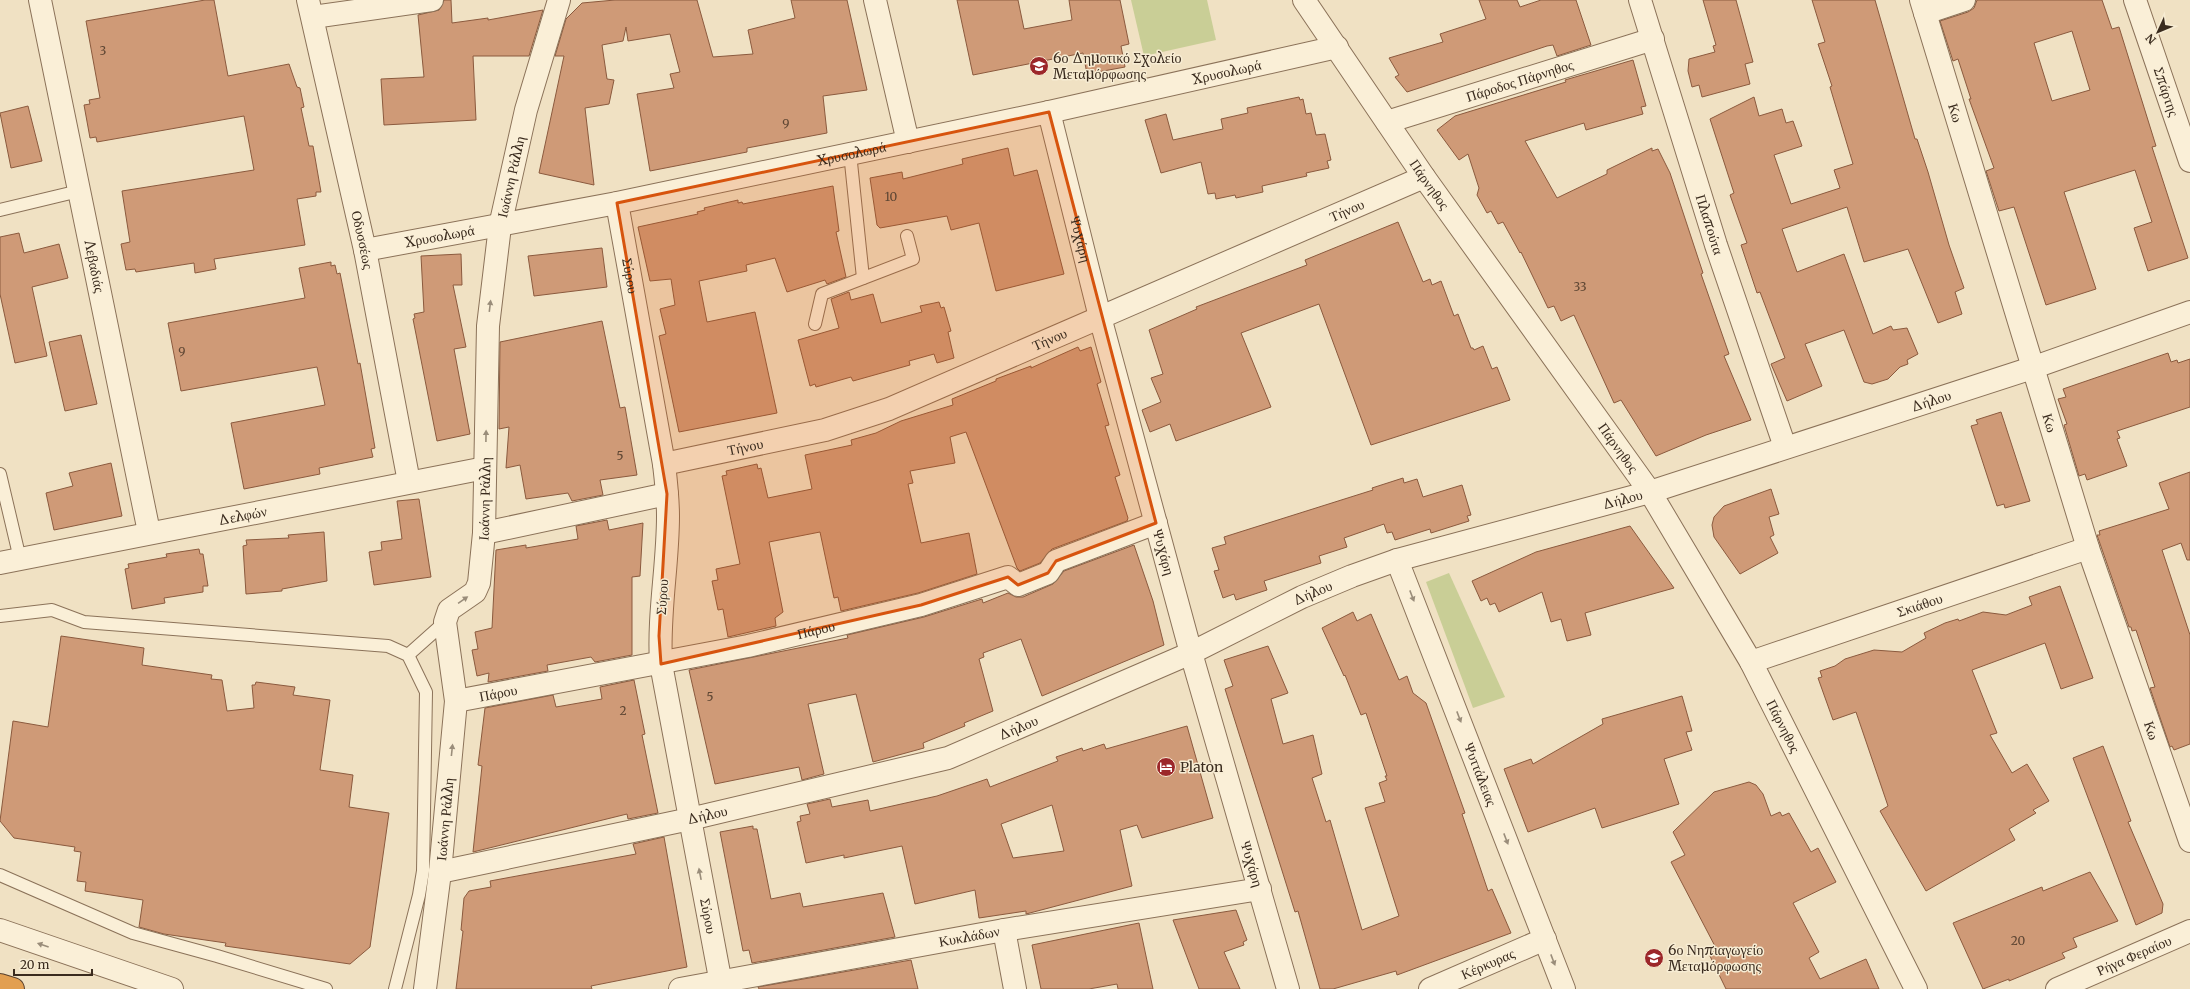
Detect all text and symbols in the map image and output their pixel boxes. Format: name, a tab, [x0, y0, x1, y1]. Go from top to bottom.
north arrow	[2138, 12, 2178, 52]
text: N	[2143, 31, 2159, 47]
house number: 3	[100, 43, 107, 58]
place label: 6ο Δημοτικό Σχολείο Μεταμόρφωσης	[1053, 49, 1181, 83]
school or university icon: 6ο Δημοτικό Σχολείο Μεταμόρφωσης	[1028, 55, 1050, 77]
street label: Χρυσολωρά	[1190, 55, 1264, 88]
street label: Πάροδος Πάρνηθος	[1464, 55, 1576, 106]
street label: Σπάρτης	[2150, 65, 2183, 119]
street label: Κω	[1944, 101, 1967, 124]
house number: 9	[782, 116, 790, 131]
street label: Ιωάννη Ράλλη	[493, 134, 529, 219]
street label: Χρυσολωρά	[815, 137, 888, 170]
street label: Πάρνηθος	[1406, 156, 1454, 213]
house number: 10	[885, 189, 898, 204]
street label: Πλαπούτα	[1692, 192, 1728, 258]
street label: Τήνου	[1327, 195, 1367, 226]
street label: Οδυσσέως	[347, 209, 378, 271]
street label: Ψυχάρη	[1066, 214, 1095, 264]
street label: Χρυσολωρά	[404, 221, 477, 251]
street label: Λεβαδιάς	[80, 238, 109, 295]
street label: Σύρου	[618, 257, 642, 295]
house number: 33	[1573, 279, 1587, 294]
one-way arrow	[487, 300, 494, 312]
street label: Τήνου	[1029, 324, 1070, 355]
house number: 9	[178, 344, 186, 359]
street label: Δήλου	[1908, 386, 1953, 416]
street label: Κω	[2038, 411, 2061, 434]
street label: Πάρνηθος	[1594, 419, 1643, 477]
one-way arrow	[483, 429, 489, 442]
street label: Τήνου	[726, 434, 765, 459]
house number: 5	[616, 448, 624, 463]
street label: Ιωάννη Ράλλη	[474, 457, 494, 541]
street label: Δήλου	[1600, 485, 1645, 513]
street label: Δελφών	[216, 502, 268, 529]
street label: Ψυχάρη	[1149, 527, 1179, 577]
street label: Δήλου	[1290, 576, 1335, 609]
street label: Σύρου	[652, 578, 672, 616]
street label: Σκιάθου	[1894, 589, 1945, 621]
one-way arrow	[1409, 591, 1415, 603]
one-way arrow	[458, 597, 468, 605]
street label: Πάρου	[795, 617, 837, 643]
street label: Πάρου	[478, 681, 519, 705]
house number: 5	[706, 689, 714, 704]
street label: Πάρνηθος	[1762, 696, 1804, 756]
house number: 2	[619, 703, 627, 718]
street label: Δήλου	[996, 711, 1041, 744]
one-way arrow	[1456, 712, 1462, 723]
street label: Κω	[2140, 719, 2163, 742]
street label: Ψυττάλειας	[1460, 740, 1501, 809]
one-way arrow	[448, 744, 455, 756]
hotel icon: Platon	[1155, 756, 1177, 778]
place label: Platon	[1180, 758, 1223, 776]
street label: Ιωάννη Ράλλη	[432, 777, 458, 862]
street label: Δήλου	[685, 801, 729, 828]
one-way arrow	[1504, 833, 1510, 845]
street label: Ψυχάρη	[1237, 839, 1267, 889]
one-way arrow	[697, 868, 703, 880]
street label: Σύρου	[696, 897, 720, 935]
street label: Κυκλάδων	[937, 922, 1001, 951]
street label: Ρήγα Φεραίου	[2094, 931, 2174, 980]
house number: 20	[2011, 933, 2026, 948]
one-way arrow	[36, 941, 48, 947]
place label: 6ο Νηπιαγωγείο Μεταμόρφωσης	[1668, 941, 1763, 975]
street label: Κέρκυρας	[1458, 944, 1518, 983]
school or university icon: 6ο Νηπιαγωγείο Μεταμόρφωσης	[1643, 947, 1665, 969]
scale bar	[14, 951, 92, 977]
one-way arrow	[1551, 954, 1557, 966]
text: 20 m	[20, 957, 49, 972]

